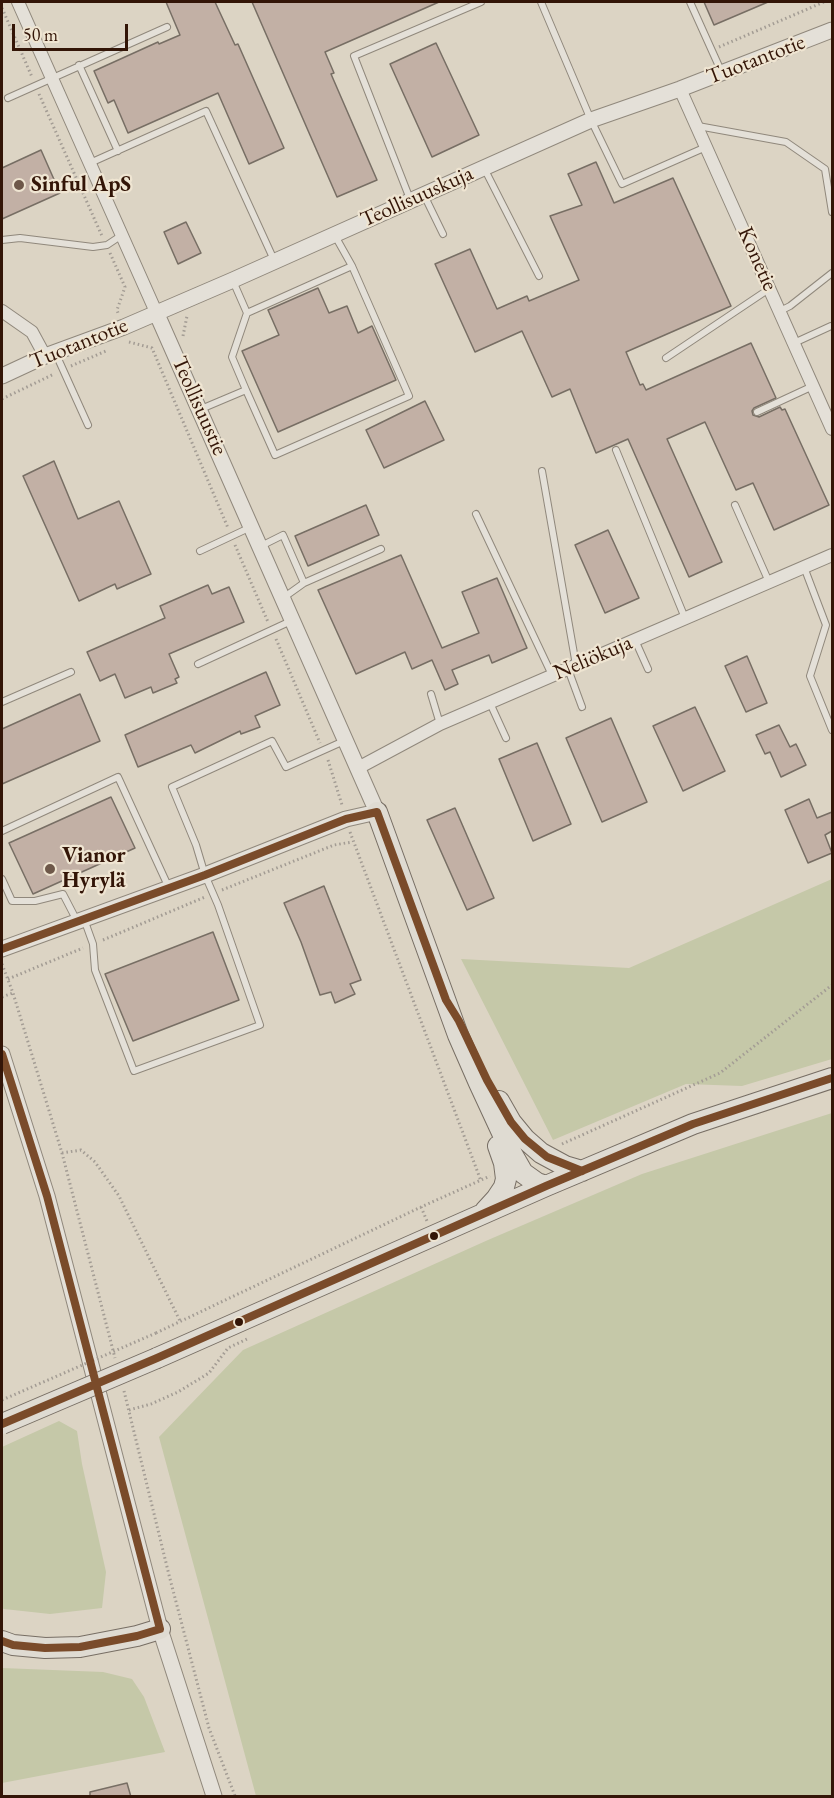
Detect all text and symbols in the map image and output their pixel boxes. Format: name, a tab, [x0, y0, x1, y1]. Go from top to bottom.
scale bar	[15, 12, 130, 50]
text: 50 m	[23, 23, 58, 46]
street label: Tuotantotie	[703, 29, 809, 91]
street label: Teollisuuskuja	[357, 160, 477, 234]
place label: Sinful ApS	[31, 172, 131, 198]
marker: Sinful ApS	[12, 178, 26, 192]
street label: Konetie	[731, 223, 783, 295]
street label: Tuotantotie	[26, 312, 132, 376]
street label: Teollisuustie	[165, 352, 233, 460]
street label: Neliökuja	[550, 630, 636, 686]
place label: Vianor Hyrylä	[62, 843, 126, 894]
marker: Vianor Hyrylä	[43, 862, 57, 876]
unlabelled marker	[428, 1230, 440, 1242]
unlabelled marker	[233, 1316, 245, 1328]

